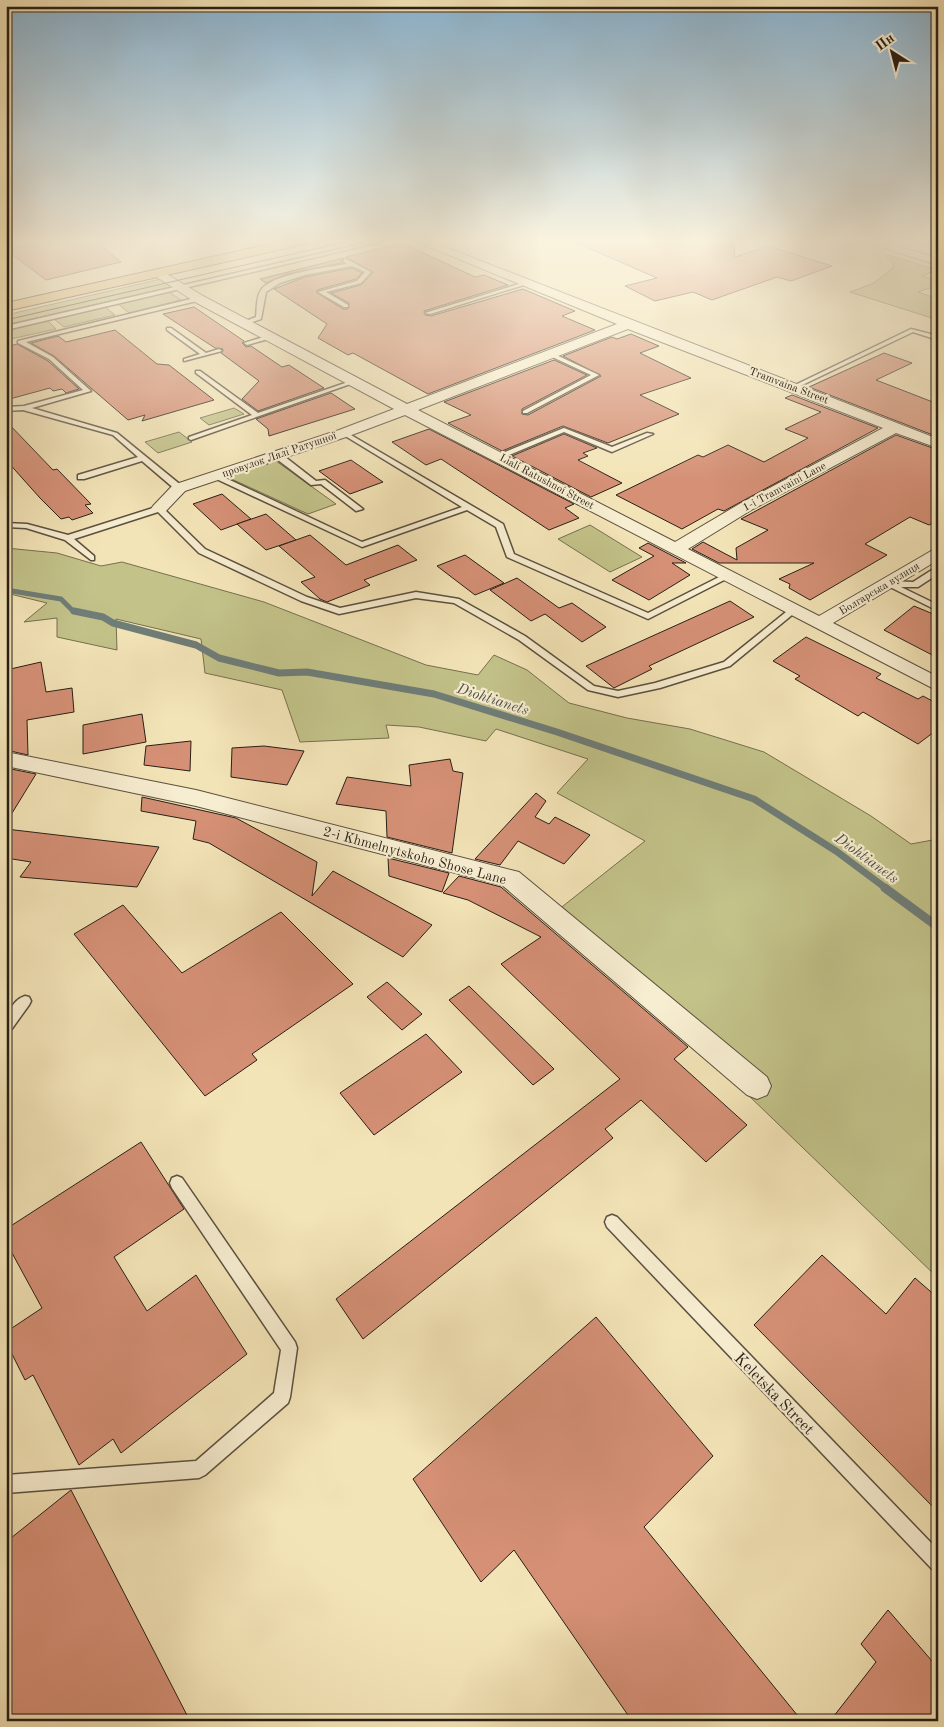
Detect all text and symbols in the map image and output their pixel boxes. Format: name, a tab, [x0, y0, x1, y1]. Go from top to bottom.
north arrow	[866, 28, 916, 78]
text: Пн	[873, 31, 897, 54]
street label: Tramvaina Street	[747, 366, 830, 407]
street label: провулок Лялі Ратушної	[221, 430, 339, 480]
street label: Liali Ratushnoi Street	[497, 453, 595, 512]
street label: 1-i Tramvaini Lane	[741, 461, 828, 514]
street label: Болгарська вулиця	[838, 561, 922, 618]
water label: Diohtianets	[454, 681, 530, 719]
street label: 2-i Khmelnytskoho Shose Lane	[322, 825, 508, 887]
water label: Diohtianets	[831, 831, 901, 887]
street label: Keletska Street	[731, 1350, 817, 1439]

